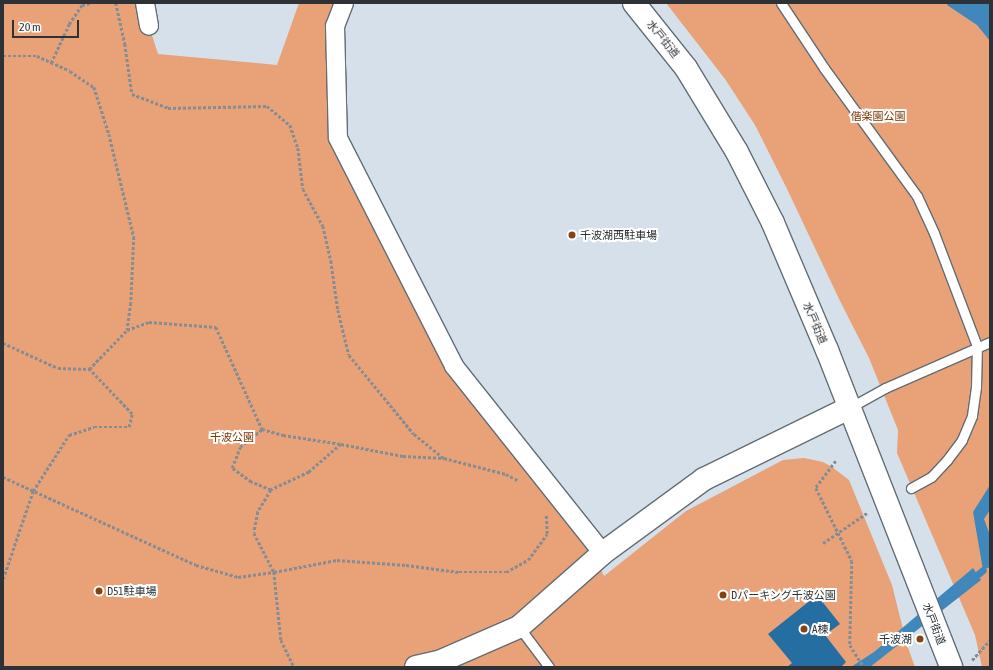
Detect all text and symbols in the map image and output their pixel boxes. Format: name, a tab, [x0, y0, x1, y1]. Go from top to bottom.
scale bar	[14, 12, 81, 38]
street label: 水戸街道	[644, 18, 682, 60]
text: 20 m	[19, 20, 41, 34]
park label: 偕楽園公園	[851, 109, 905, 123]
place label: 千波湖西駐車場	[580, 228, 657, 242]
marker: 千波湖西駐車場	[567, 230, 577, 240]
street label: 水戸街道	[800, 300, 830, 346]
park label: 千波公園	[210, 430, 254, 444]
place label: D51駐車場	[107, 584, 156, 598]
marker: D51駐車場	[94, 586, 104, 596]
place label: Dパーキング千波公園	[731, 588, 836, 602]
marker: Dパーキング千波公園	[718, 590, 728, 600]
street label: 水戸街道	[920, 601, 948, 647]
place label: A棟	[812, 622, 828, 636]
marker: A棟	[799, 624, 809, 634]
place label: 千波湖	[879, 632, 912, 646]
marker: 千波湖	[915, 634, 925, 644]

